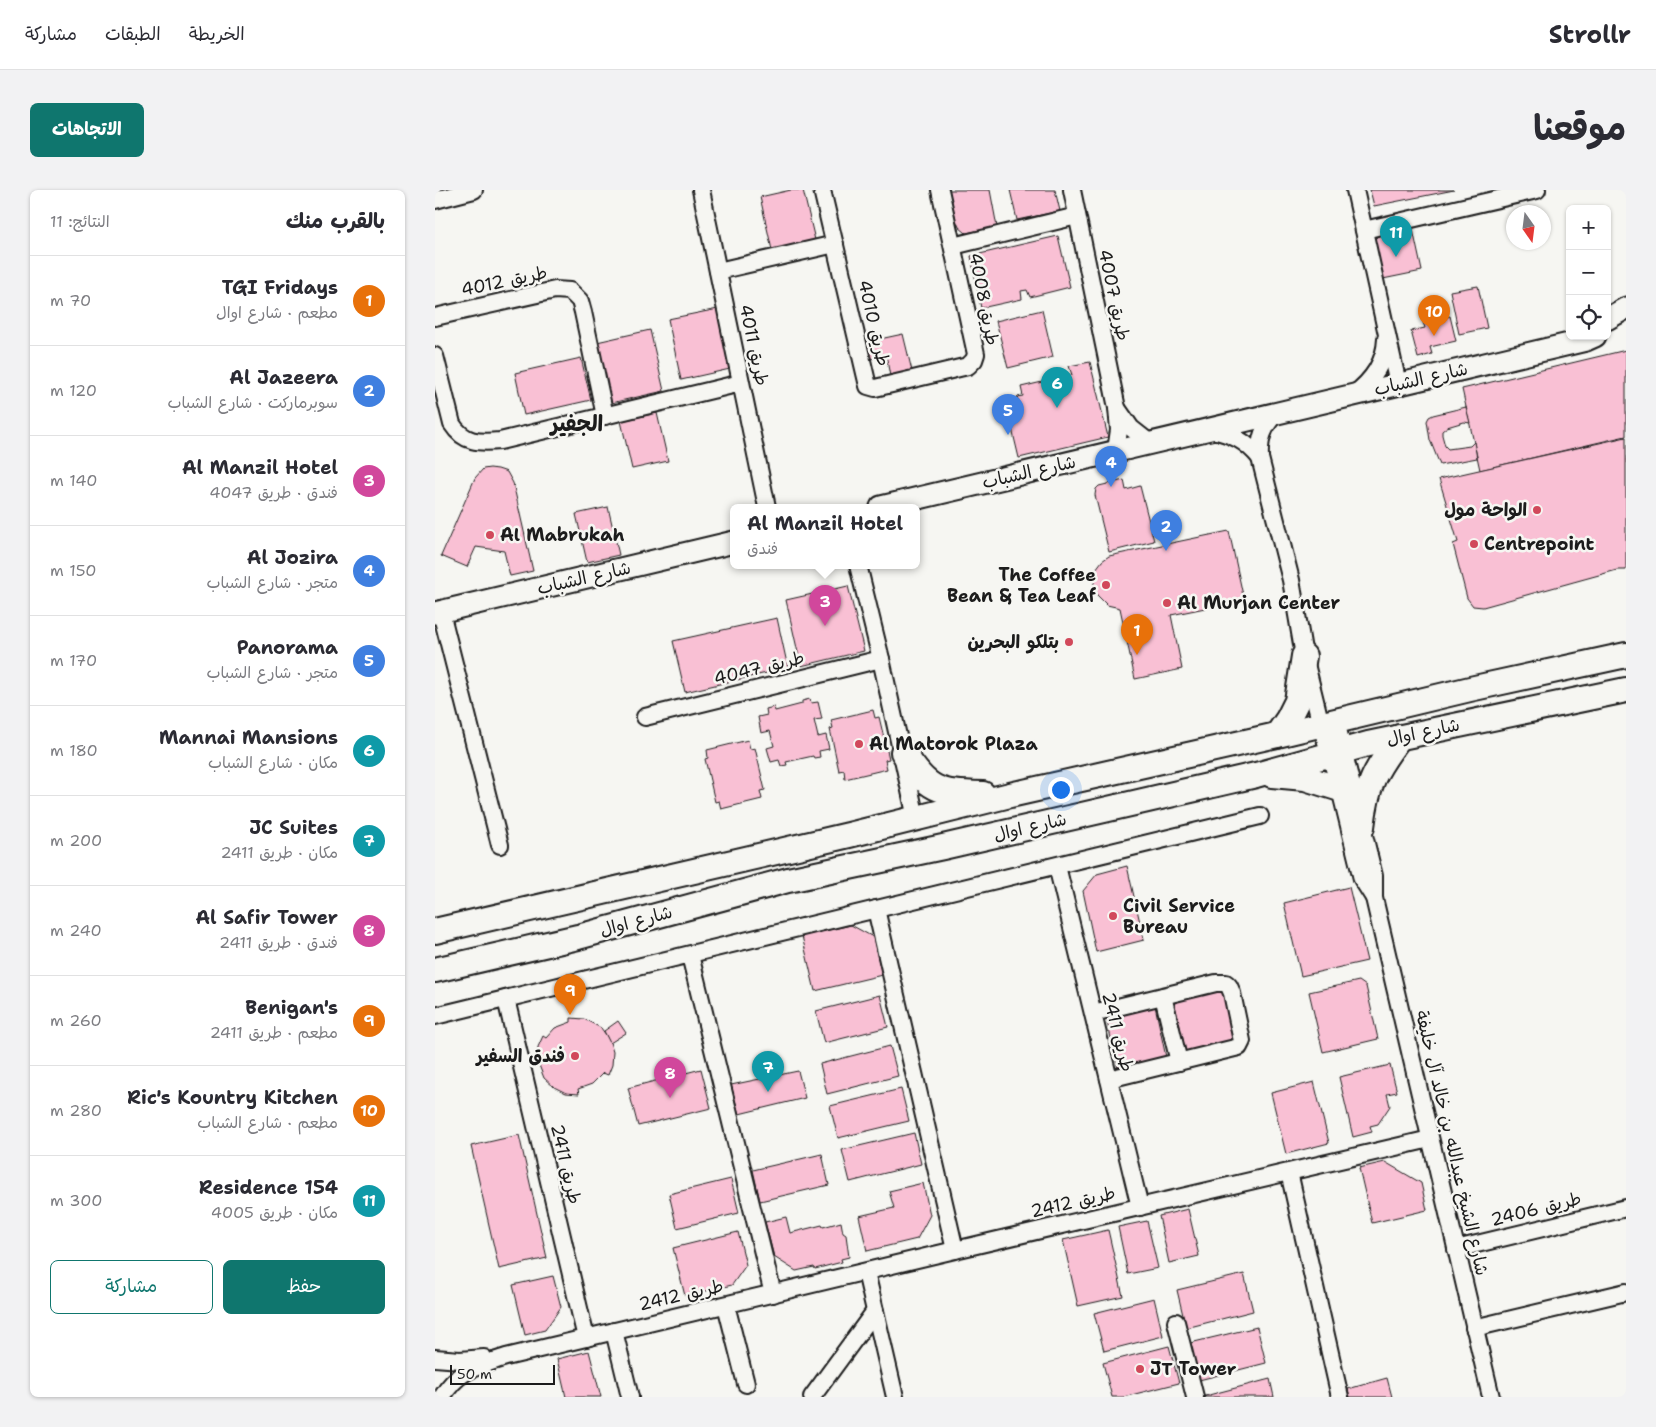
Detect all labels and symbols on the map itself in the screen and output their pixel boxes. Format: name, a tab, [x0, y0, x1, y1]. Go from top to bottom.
north arrow	[1506, 205, 1551, 250]
pin: 11	[1380, 216, 1412, 257]
street label: طريق 4007	[1093, 247, 1135, 343]
street label: طريق 4008	[963, 251, 1005, 347]
street label: طريق 4012	[459, 260, 549, 302]
street label: طريق 4010	[852, 277, 896, 369]
pin: 10	[1418, 295, 1450, 336]
street label: طريق 4011	[734, 302, 774, 388]
street label: شارع الشباب	[1372, 357, 1470, 401]
pin: 6	[1041, 367, 1073, 408]
pin: 5	[992, 394, 1024, 435]
district label: الجفير	[549, 409, 603, 438]
pin: 4	[1095, 446, 1127, 487]
street label: شارع الشباب	[980, 450, 1078, 494]
place label: الواحة مول	[1444, 498, 1527, 522]
marker: الواحة مول	[1531, 504, 1543, 516]
pin: 2	[1150, 510, 1182, 551]
place label: Al Mabrukah	[500, 523, 625, 547]
marker: Al Mabrukah	[484, 529, 496, 541]
place label: Centrepoint	[1484, 532, 1594, 556]
marker: Centrepoint	[1468, 538, 1480, 550]
street label: شارع الشباب	[535, 556, 633, 600]
place label: The Coffee Bean & Tea Leaf	[947, 563, 1097, 608]
marker: The Coffee Bean & Tea Leaf	[1100, 579, 1112, 591]
pin: 3	[809, 585, 841, 626]
place label: Al Murjan Center	[1177, 591, 1340, 615]
marker: Al Murjan Center	[1161, 597, 1173, 609]
pin: 1	[1121, 614, 1153, 655]
place label: بتلكو البحرين	[967, 630, 1059, 654]
marker: بتلكو البحرين	[1063, 636, 1075, 648]
street label: طريق 4047	[711, 645, 807, 691]
street label: شارع اوال	[1384, 713, 1462, 751]
place label: Al Matorok Plaza	[869, 732, 1039, 756]
marker: Al Matorok Plaza	[853, 738, 865, 750]
your location	[1048, 777, 1074, 803]
street label: شارع اوال	[991, 807, 1069, 847]
place label: Civil Service Bureau	[1123, 894, 1235, 939]
street label: شارع اوال	[597, 900, 675, 942]
marker: Civil Service Bureau	[1107, 910, 1119, 922]
pin: 9	[554, 974, 586, 1015]
street label: طريق 2411	[1096, 990, 1140, 1074]
street label: شارع الشيخ عبدالله بن خالد آل خليفة	[1410, 1008, 1494, 1278]
place label: فندق السفير	[474, 1044, 565, 1068]
marker: فندق السفير	[569, 1050, 581, 1062]
pin: 7	[752, 1051, 784, 1092]
pin: 8	[654, 1057, 686, 1098]
street label: طريق 2411	[545, 1122, 587, 1206]
street label: طريق 2412	[1028, 1181, 1118, 1223]
street label: طريق 2406	[1488, 1186, 1584, 1232]
street label: طريق 2412	[636, 1274, 726, 1316]
place label: JT Tower	[1150, 1357, 1237, 1381]
scale bar	[450, 1362, 555, 1385]
marker: JT Tower	[1134, 1363, 1146, 1375]

